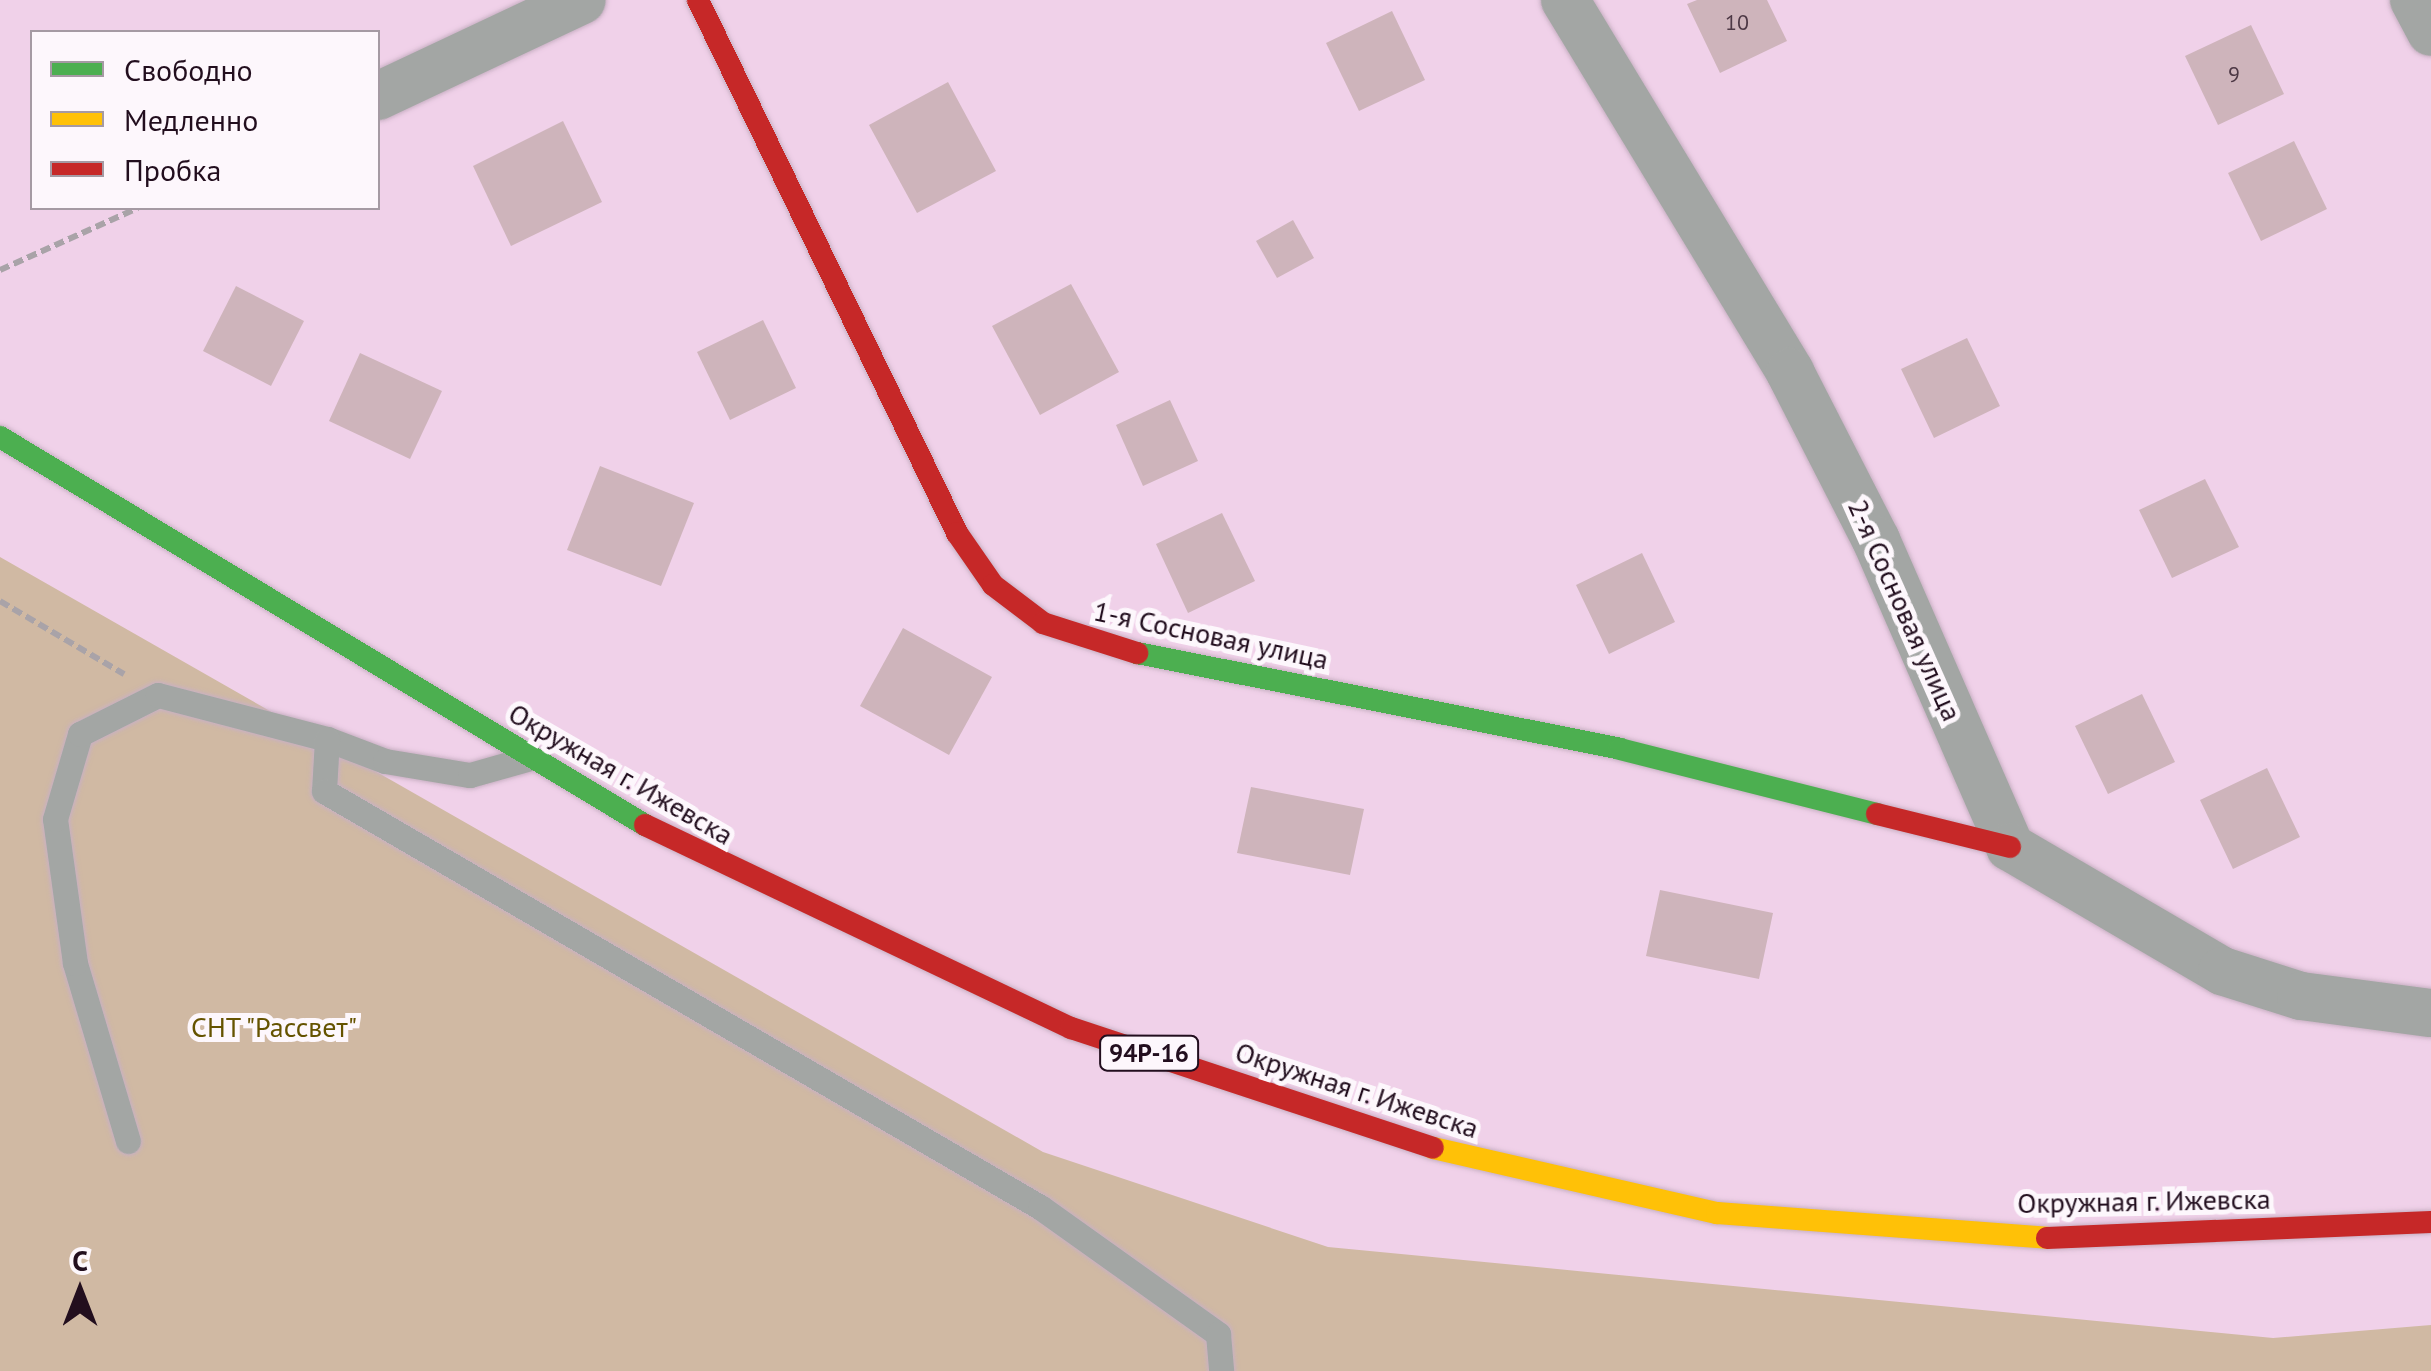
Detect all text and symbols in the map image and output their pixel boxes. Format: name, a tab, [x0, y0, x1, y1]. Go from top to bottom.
house number: 10	[1725, 10, 1749, 36]
legend	[30, 30, 380, 210]
text: Свободно	[124, 50, 253, 89]
house number: 9	[2228, 62, 2240, 88]
text: Медленно	[124, 100, 258, 139]
text: Пробка	[124, 150, 221, 189]
street label: 2-я Сосновая улица	[1841, 494, 1969, 726]
street label: 1-я Сосновая улица	[1091, 594, 1331, 676]
street label: Окружная г. Ижевска	[502, 696, 740, 852]
park label: СНТ "Рассвет"	[189, 1010, 359, 1044]
road number: 94Р-16	[1099, 1033, 1199, 1073]
street label: Окружная г. Ижевска	[1230, 1035, 1484, 1145]
street label: Окружная г. Ижевска	[2016, 1182, 2272, 1220]
north arrow	[30, 1241, 130, 1341]
text: С	[72, 1242, 88, 1279]

